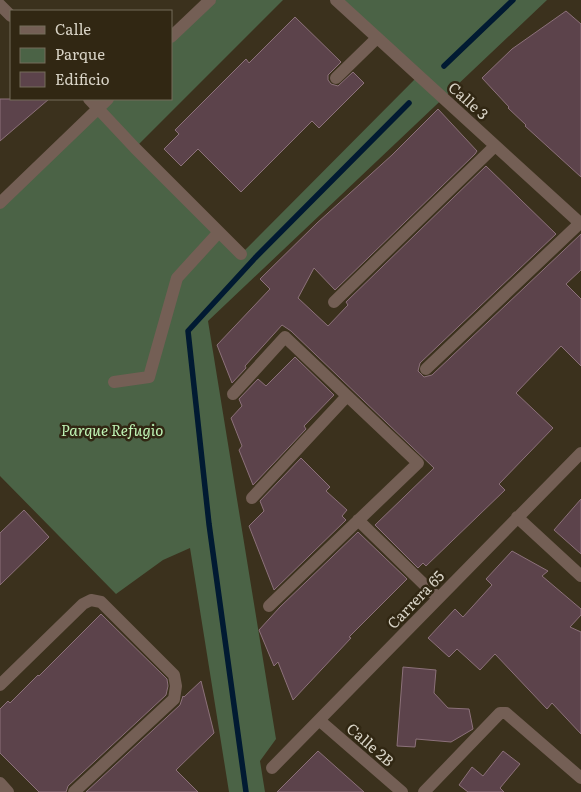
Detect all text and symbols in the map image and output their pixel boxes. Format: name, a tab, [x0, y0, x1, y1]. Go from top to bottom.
legend	[10, 10, 172, 100]
text: Calle	[55, 17, 91, 40]
text: Parque	[55, 42, 105, 65]
text: Edificio	[55, 67, 110, 90]
street label: Calle 3	[444, 76, 494, 124]
park label: Parque Refugio	[61, 418, 163, 441]
street label: Carrera 65	[381, 564, 449, 634]
street label: Calle 2B	[342, 717, 400, 771]

